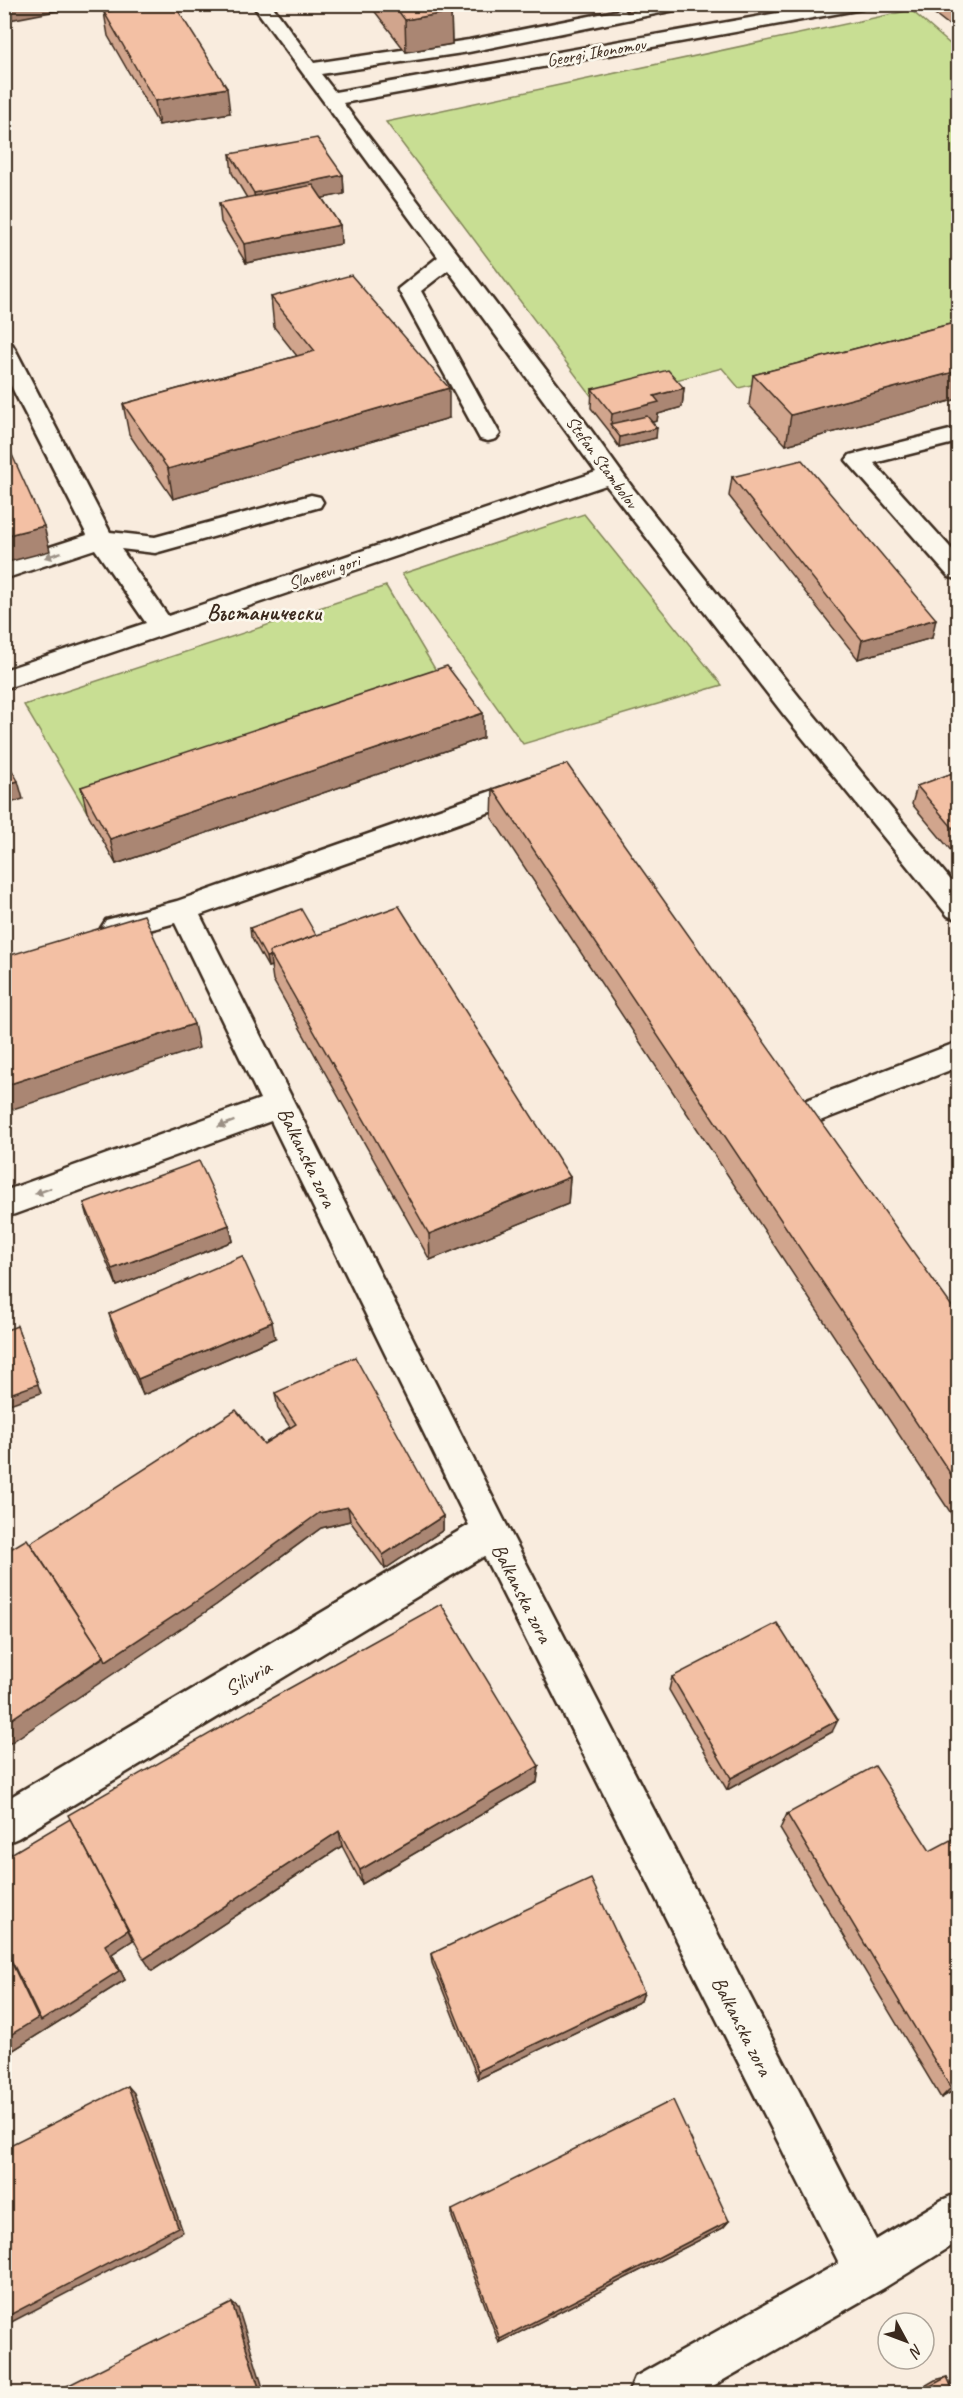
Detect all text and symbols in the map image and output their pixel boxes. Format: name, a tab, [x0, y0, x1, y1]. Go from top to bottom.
street label: Georgi Ikonomov	[545, 32, 649, 71]
street label: Stefan Stambolov	[561, 412, 644, 514]
street label: Slaveevi gori	[285, 549, 365, 594]
one-way arrow	[44, 551, 62, 560]
district label: Въстанически	[207, 599, 323, 627]
street label: Balkanska zora	[272, 1103, 343, 1213]
one-way arrow	[217, 1119, 235, 1129]
one-way arrow	[34, 1186, 52, 1196]
street label: Balkanska zora	[486, 1539, 559, 1648]
street label: Silivria	[220, 1653, 278, 1702]
street label: Balkanska zora	[706, 1972, 779, 2081]
north arrow	[876, 2311, 936, 2371]
text: N	[904, 2340, 927, 2363]

